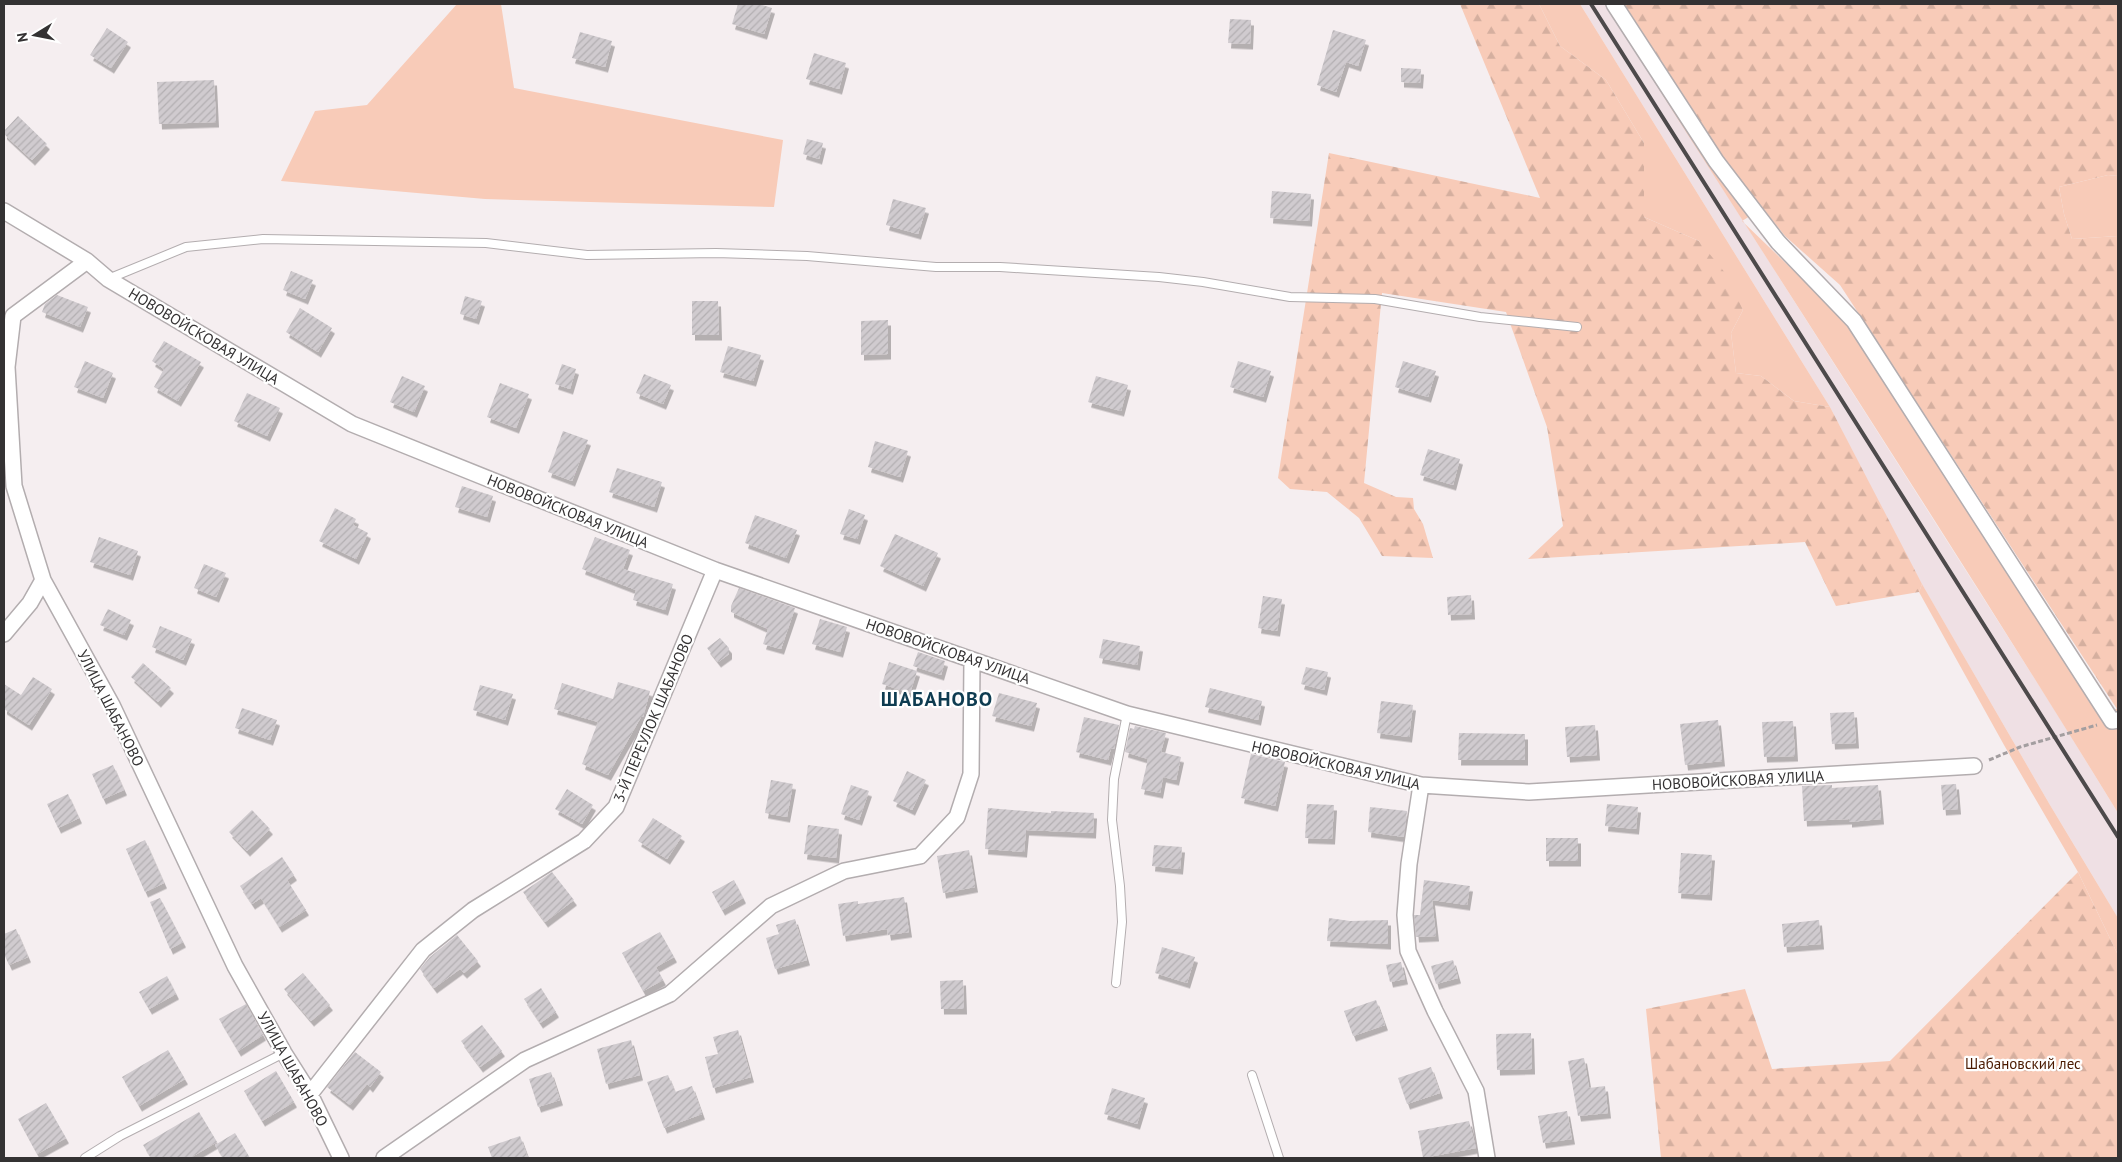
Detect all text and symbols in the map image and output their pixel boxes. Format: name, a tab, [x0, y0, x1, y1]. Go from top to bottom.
north arrow	[10, 10, 60, 60]
text: N	[13, 31, 32, 43]
street label: НОВОВОЙСКОВАЯ УЛИЦА	[125, 283, 283, 389]
street label: НОВОВОЙСКОВАЯ УЛИЦА	[485, 470, 652, 552]
street label: НОВОВОЙСКОВАЯ УЛИЦА	[863, 614, 1033, 688]
street label: 3-Й ПЕРЕУЛОК ШАБАНОВО	[609, 631, 697, 805]
street label: УЛИЦА ШАБАНОВО	[73, 647, 149, 769]
district label: ШАБАНОВО	[881, 686, 993, 712]
street label: НОВОВОЙСКОВАЯ УЛИЦА	[1250, 736, 1422, 794]
street label: НОВОВОЙСКОВАЯ УЛИЦА	[1651, 766, 1825, 794]
street label: УЛИЦА ШАБАНОВО	[254, 1008, 332, 1130]
park label: Шабановский лес	[1965, 1054, 2081, 1073]

